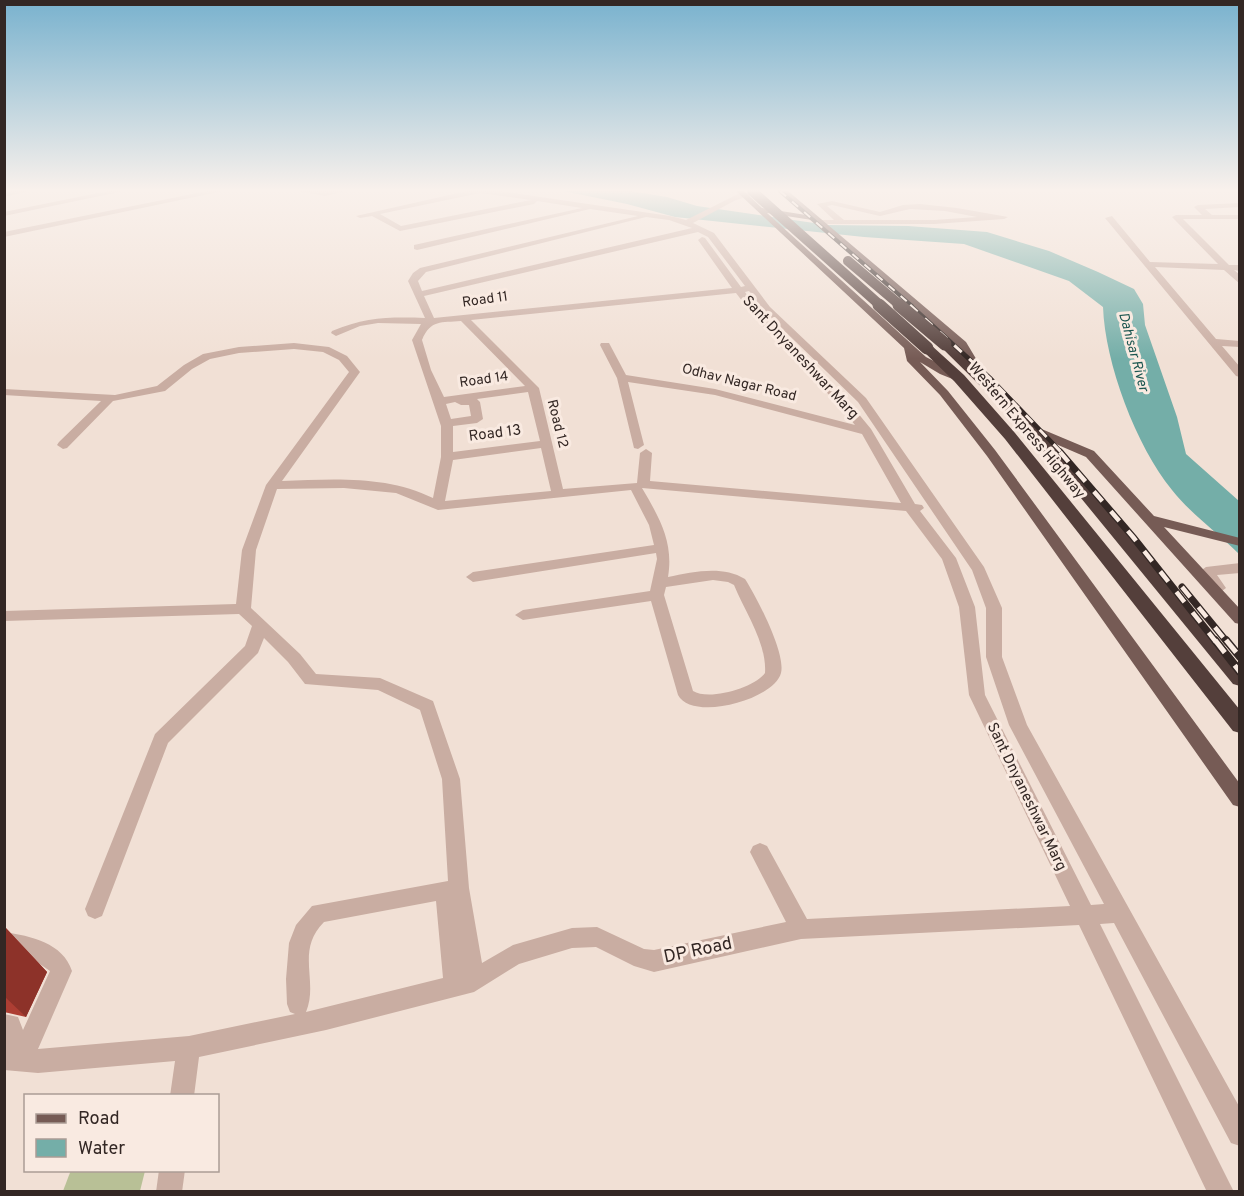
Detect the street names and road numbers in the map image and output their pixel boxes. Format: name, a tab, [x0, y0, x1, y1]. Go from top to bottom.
street label: Road 11	[461, 288, 509, 312]
street label: Sant Dnyaneshwar Marg	[738, 292, 862, 424]
street label: Western Express Highway	[963, 359, 1089, 503]
street label: Odhav Nagar Road	[680, 361, 798, 405]
street label: Road 14	[458, 368, 510, 392]
street label: Road 12	[543, 398, 571, 450]
street label: Road 13	[468, 421, 522, 447]
street label: Sant Dnyaneshwar Marg	[982, 720, 1070, 874]
street label: DP Road	[662, 933, 734, 969]

